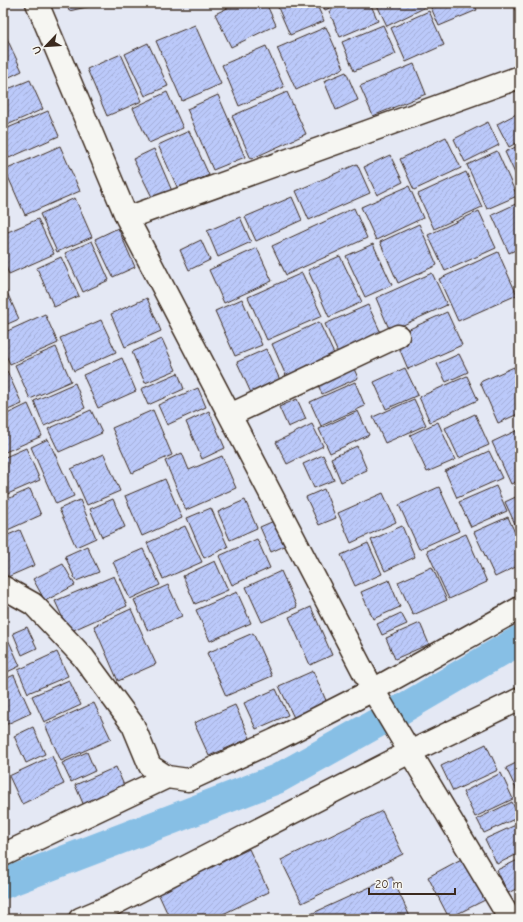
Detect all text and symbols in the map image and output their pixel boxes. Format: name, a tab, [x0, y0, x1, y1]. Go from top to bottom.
north arrow	[26, 26, 66, 66]
text: U	[30, 44, 45, 56]
scale bar	[369, 870, 455, 896]
text: 20 m	[375, 877, 403, 891]

